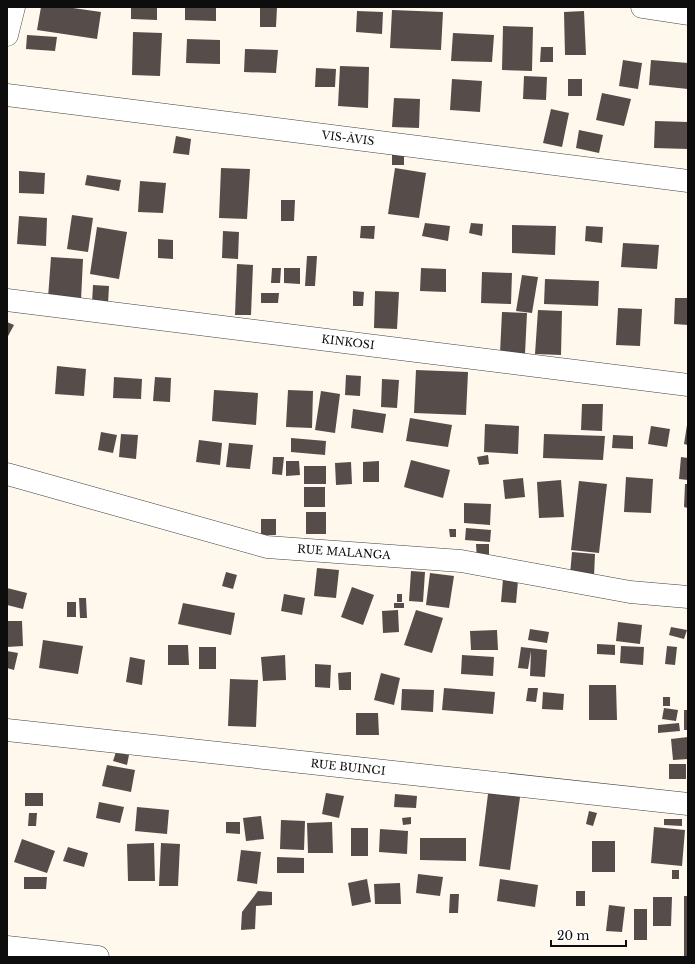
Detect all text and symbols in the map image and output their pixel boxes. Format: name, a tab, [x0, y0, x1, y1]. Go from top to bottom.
street label: VIS-ÀVIS	[320, 128, 375, 148]
street label: KINKOSI	[321, 332, 376, 352]
street label: RUE MALANGA	[297, 542, 392, 562]
street label: RUE BUINGI	[310, 756, 387, 778]
scale bar	[551, 922, 626, 948]
text: 20 m	[557, 928, 589, 943]

